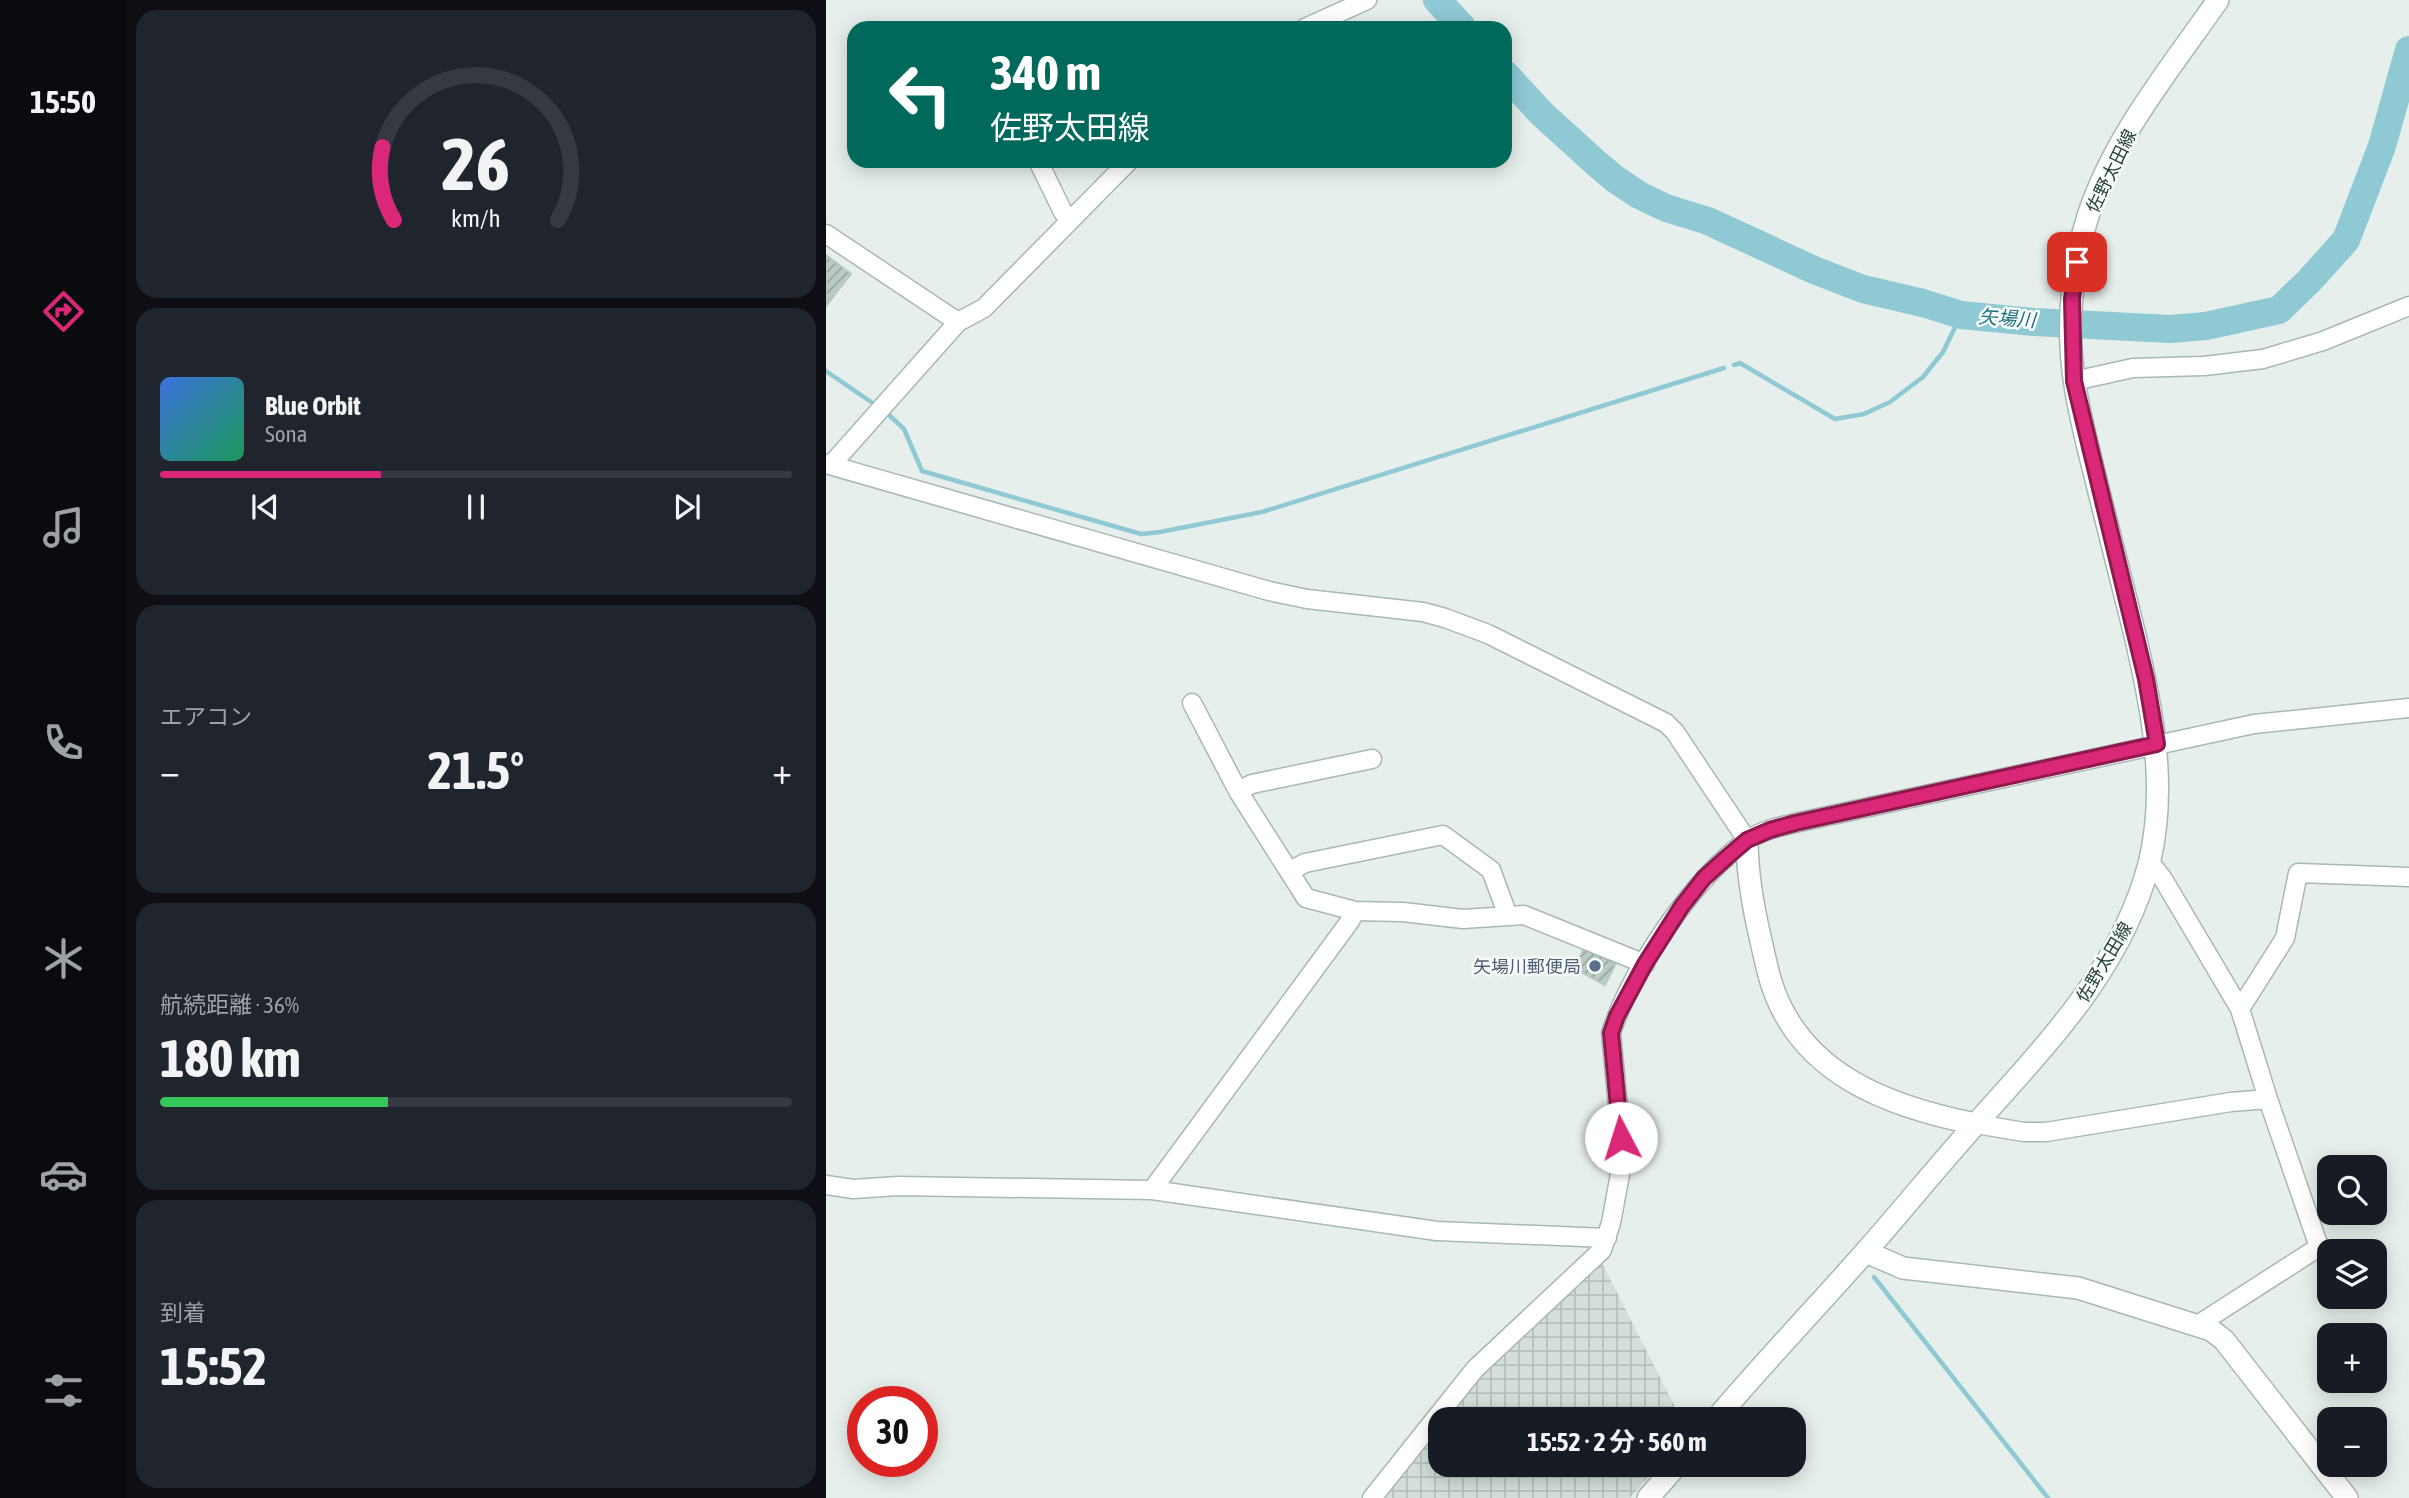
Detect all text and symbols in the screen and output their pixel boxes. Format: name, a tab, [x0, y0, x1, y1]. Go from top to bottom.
text: 340 m	[990, 44, 1101, 100]
icon: left	[875, 49, 966, 140]
text: 15:50	[30, 83, 96, 120]
text: 佐野太田線	[990, 109, 1150, 146]
text: 26	[442, 122, 510, 205]
street label: 佐野太田線	[2082, 126, 2140, 216]
text: km/h	[451, 204, 501, 232]
pin	[2047, 232, 2107, 292]
icon: arrive	[2058, 243, 2096, 281]
icon: directions	[39, 287, 88, 336]
water label: 矢場川	[1978, 305, 2038, 331]
text: Blue Orbit	[265, 391, 361, 421]
text: Sona	[265, 421, 307, 447]
icon: previous	[246, 488, 284, 526]
icon: pause	[457, 488, 495, 526]
icon: next	[668, 488, 706, 526]
icon: music	[39, 503, 88, 552]
text: エアコン	[160, 704, 252, 730]
icon: phone	[39, 718, 88, 767]
text: 21.5°	[428, 740, 524, 800]
text: −	[160, 749, 180, 792]
text: +	[772, 749, 792, 792]
street label: 佐野太田線	[2072, 918, 2136, 1006]
icon: climate	[39, 934, 88, 983]
place label: 矢場川郵便局	[1473, 956, 1581, 977]
marker: 矢場川郵便局	[1587, 958, 1603, 974]
text: 航続距離 · 36%	[160, 992, 299, 1018]
text: 180 km	[160, 1028, 301, 1088]
position arrow	[1584, 1101, 1658, 1175]
icon: car	[39, 1150, 88, 1199]
map controls	[2317, 1155, 2387, 1477]
button: search	[2317, 1155, 2387, 1225]
button: layers	[2317, 1239, 2387, 1309]
text: 到着	[160, 1300, 206, 1326]
button: +	[2317, 1323, 2387, 1393]
text: 15:52	[160, 1336, 267, 1396]
icon: filters	[39, 1366, 88, 1415]
speed limit sign: 30	[847, 1386, 938, 1477]
button: −	[2317, 1407, 2387, 1477]
text: 15:52 · 2 分 · 560 m	[1527, 1427, 1707, 1457]

